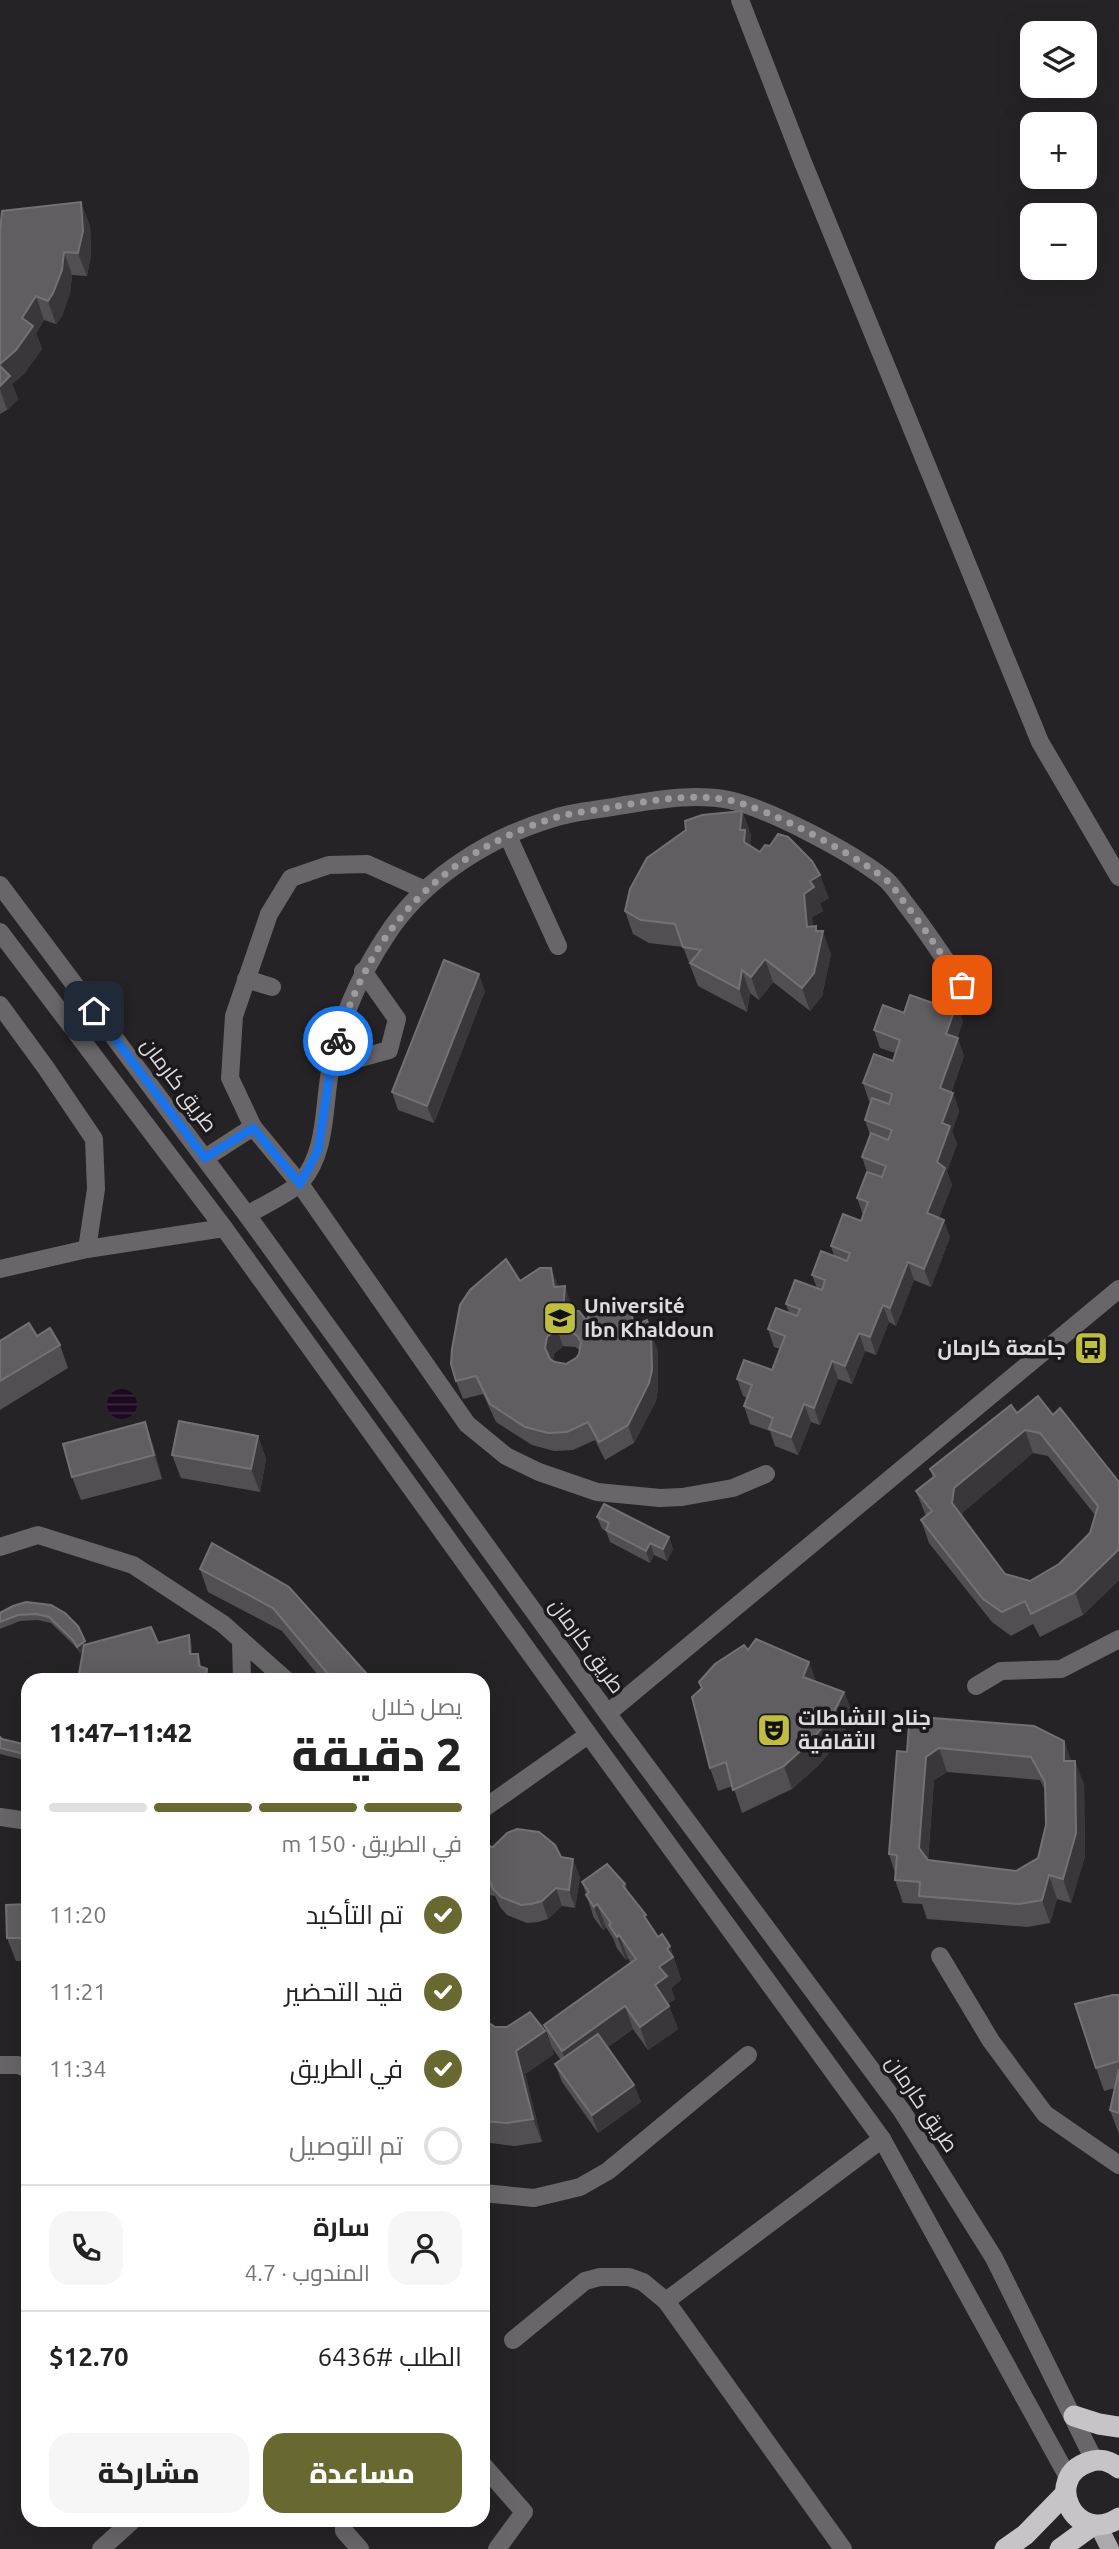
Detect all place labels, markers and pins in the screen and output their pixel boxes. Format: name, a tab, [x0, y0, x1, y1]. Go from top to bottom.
pin	[932, 955, 992, 1015]
pin	[64, 981, 124, 1041]
place label: Université Ibn Khaldoun	[584, 1293, 714, 1341]
school or university icon: Université Ibn Khaldoun	[541, 1299, 579, 1337]
bus stop icon: جامعة كارمان	[1072, 1329, 1110, 1367]
place label: جامعة كارمان	[938, 1335, 1066, 1360]
place label: جناح النشاطات الثقافية	[798, 1705, 931, 1754]
theatre icon: جناح النشاطات الثقافية	[755, 1711, 793, 1749]

